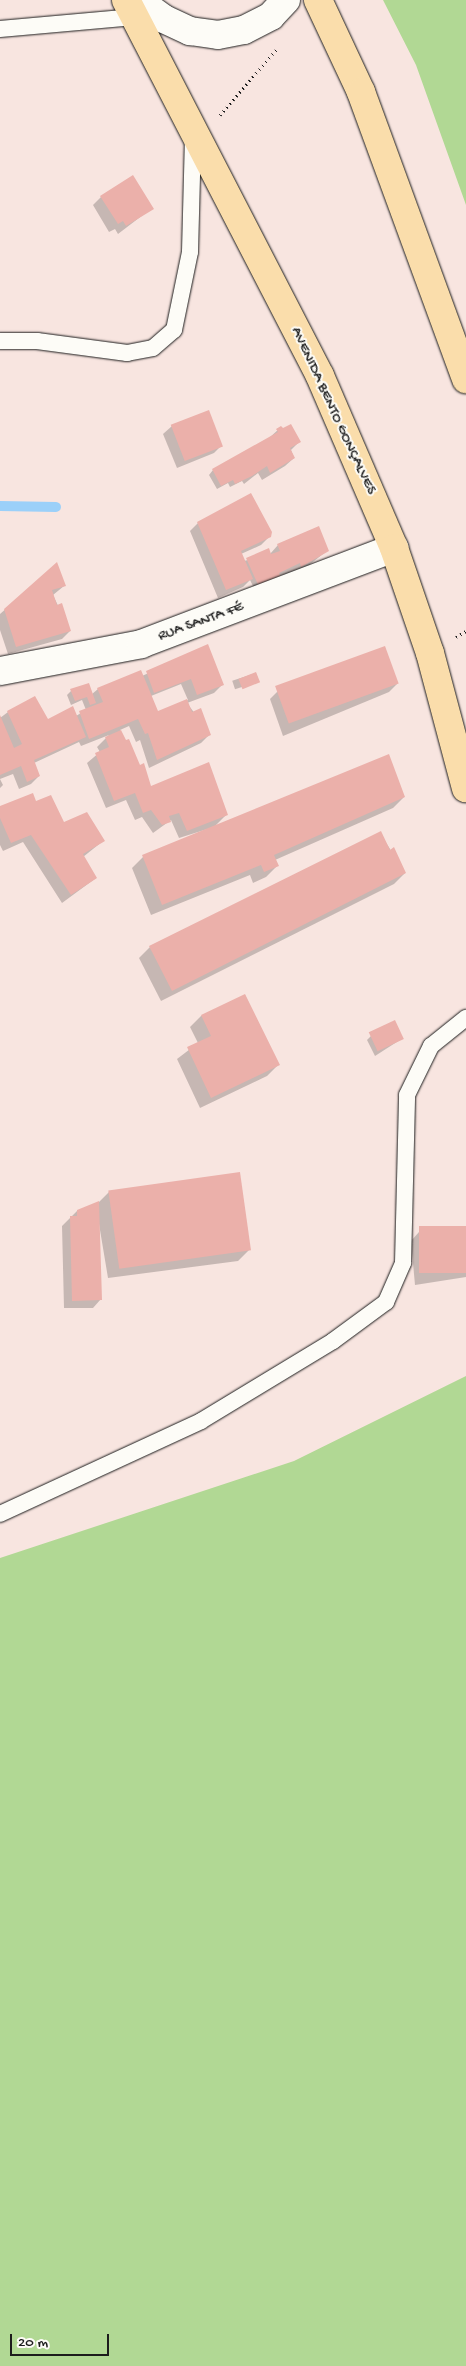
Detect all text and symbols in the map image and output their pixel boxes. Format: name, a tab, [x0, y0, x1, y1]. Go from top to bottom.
street label: AVENIDA BENTO GONÇALVES	[286, 324, 380, 498]
street label: RUA SANTA FÉ	[156, 598, 246, 646]
scale bar	[12, 2324, 111, 2356]
text: 20 m	[18, 2334, 48, 2352]

